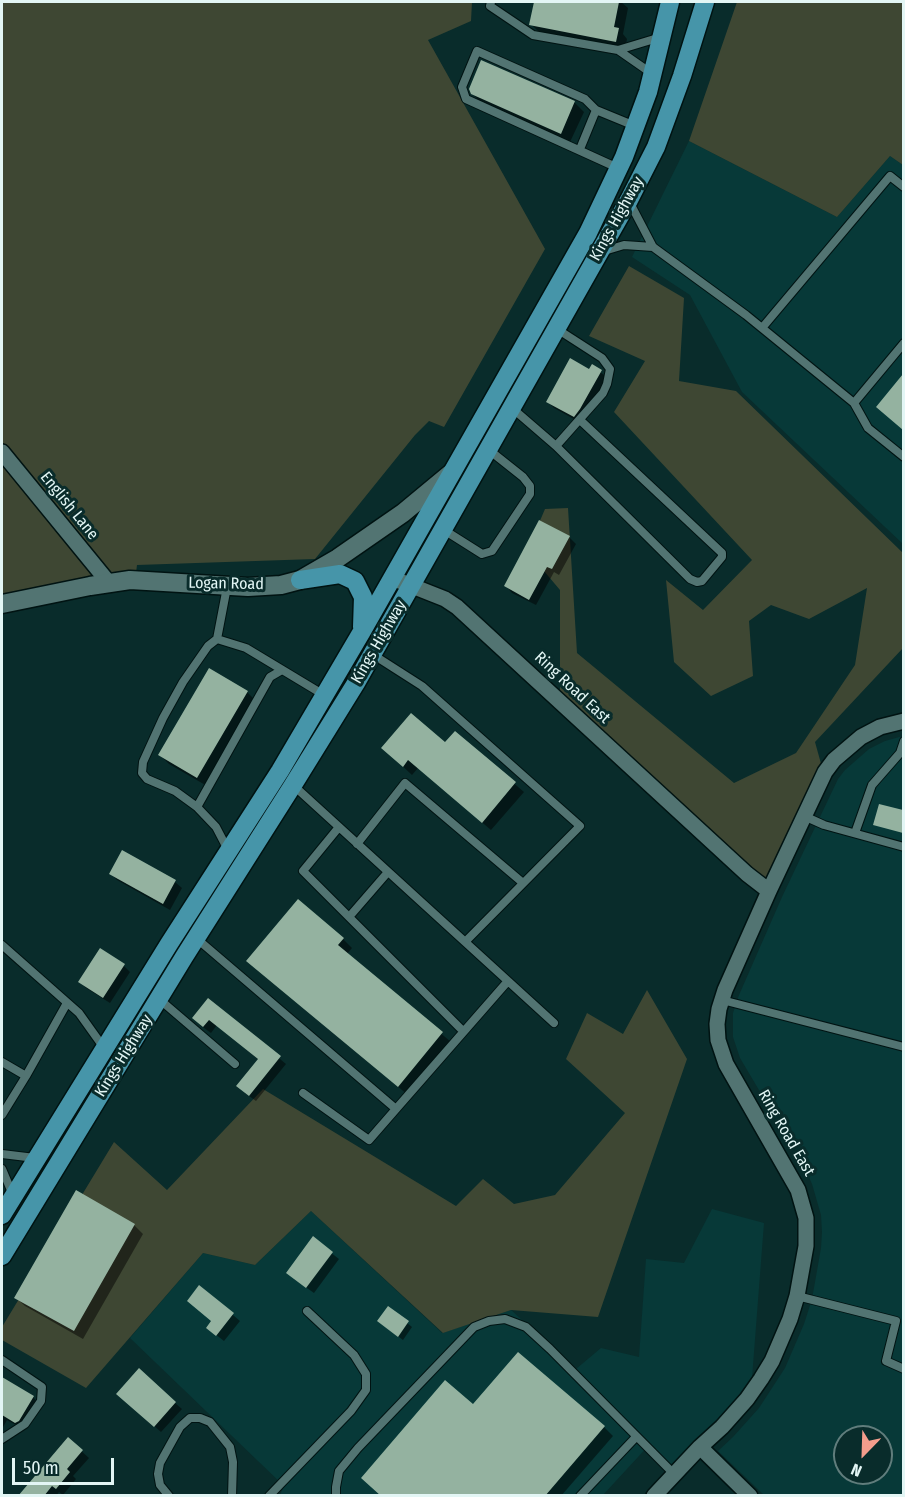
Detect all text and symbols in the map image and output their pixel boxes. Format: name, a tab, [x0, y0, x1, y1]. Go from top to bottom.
street label: Kings Highway	[586, 173, 648, 265]
street label: English Lane	[36, 468, 102, 544]
street label: Logan Road	[188, 574, 264, 594]
street label: Kings Highway	[347, 597, 411, 687]
street label: Ring Road East	[530, 648, 614, 728]
street label: Kings Highway	[91, 1011, 157, 1101]
street label: Ring Road East	[754, 1086, 818, 1180]
north arrow	[833, 1425, 893, 1485]
scale bar	[15, 1446, 117, 1484]
text: 50 m	[23, 1457, 59, 1479]
text: N	[848, 1460, 865, 1481]

